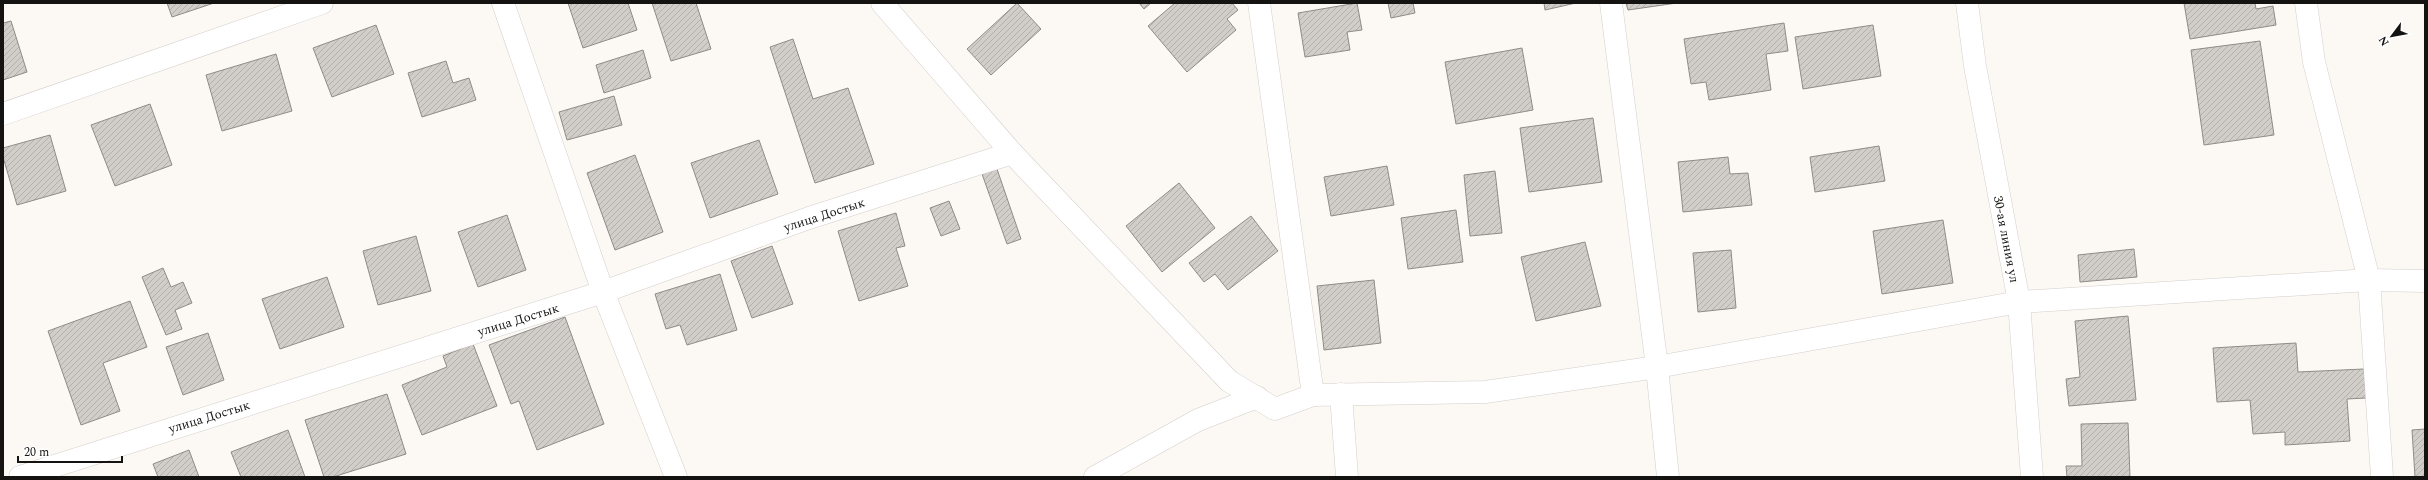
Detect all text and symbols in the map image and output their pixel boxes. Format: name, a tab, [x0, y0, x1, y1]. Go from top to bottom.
north arrow	[2372, 16, 2412, 56]
text: N	[2374, 33, 2394, 49]
street label: улица Достык	[780, 192, 867, 238]
street label: 30-ая линия ул	[1988, 194, 2024, 284]
street label: улица Достык	[474, 298, 561, 342]
street label: улица Достык	[165, 395, 252, 439]
scale bar	[18, 438, 122, 464]
text: 20 m	[24, 443, 49, 462]

